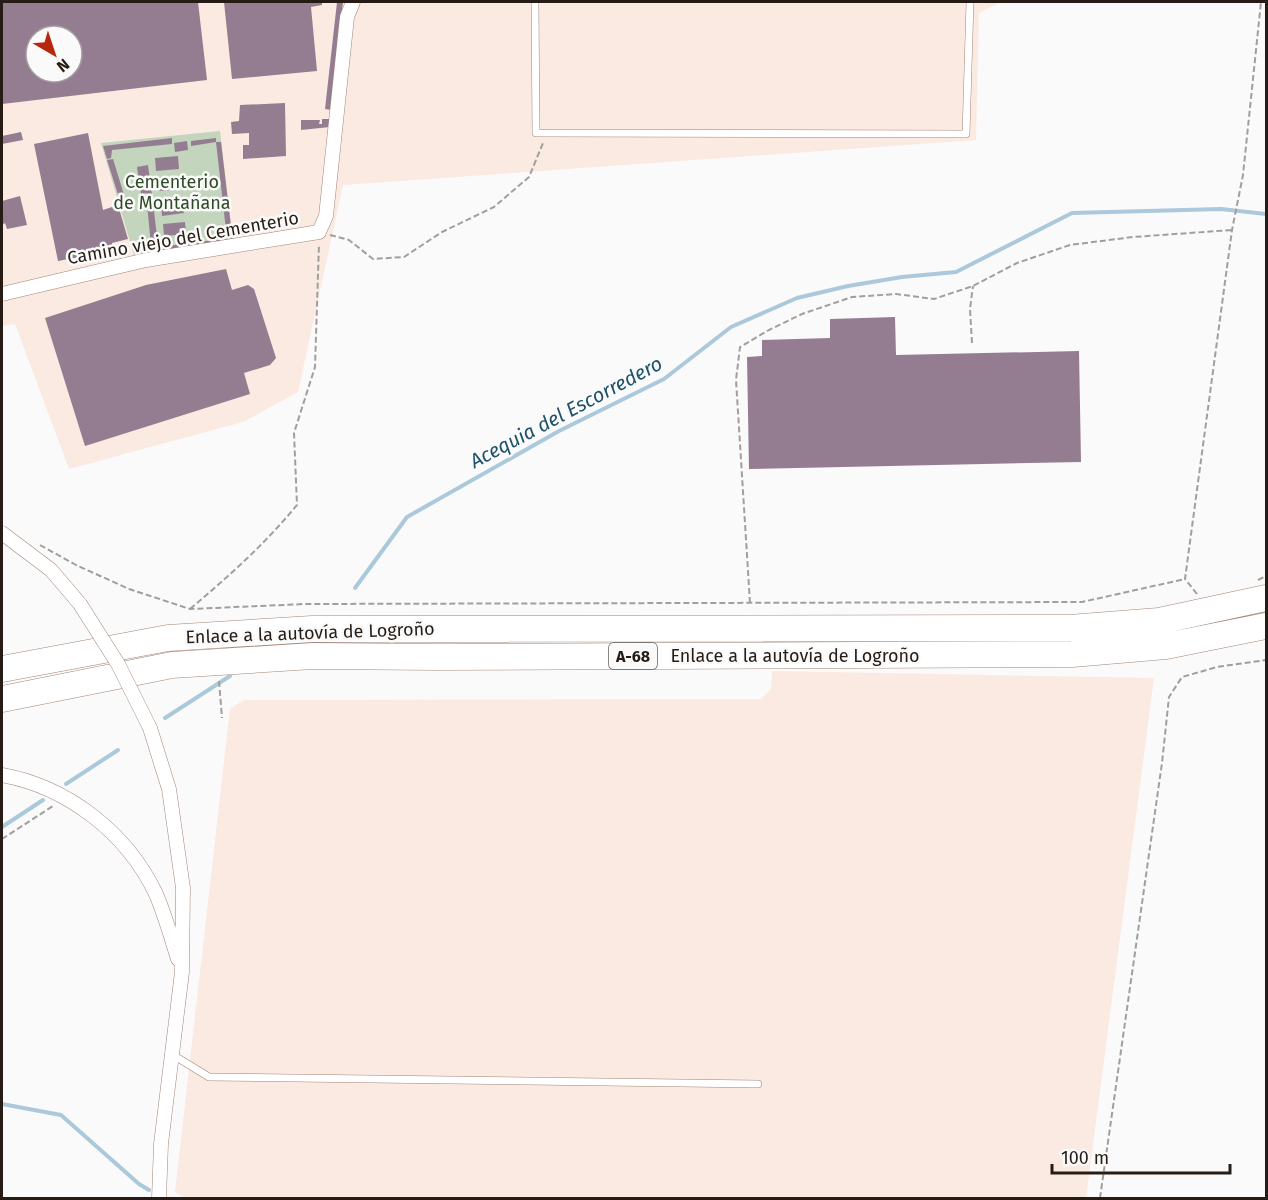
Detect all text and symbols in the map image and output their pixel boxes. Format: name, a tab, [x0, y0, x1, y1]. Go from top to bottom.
north arrow	[24, 24, 84, 84]
text: N	[53, 55, 73, 76]
park label: Cementerio de Montañana	[113, 171, 231, 214]
street label: Camino viejo del Cementerio	[66, 207, 300, 269]
water label: Acequia del Escorredero	[465, 351, 666, 473]
street label: Enlace a la autovía de Logroño	[185, 618, 435, 648]
road number: A-68	[609, 643, 657, 669]
street label: Enlace a la autovía de Logroño	[670, 645, 920, 667]
scale bar	[1052, 1137, 1230, 1175]
text: 100 m	[1061, 1147, 1109, 1169]

